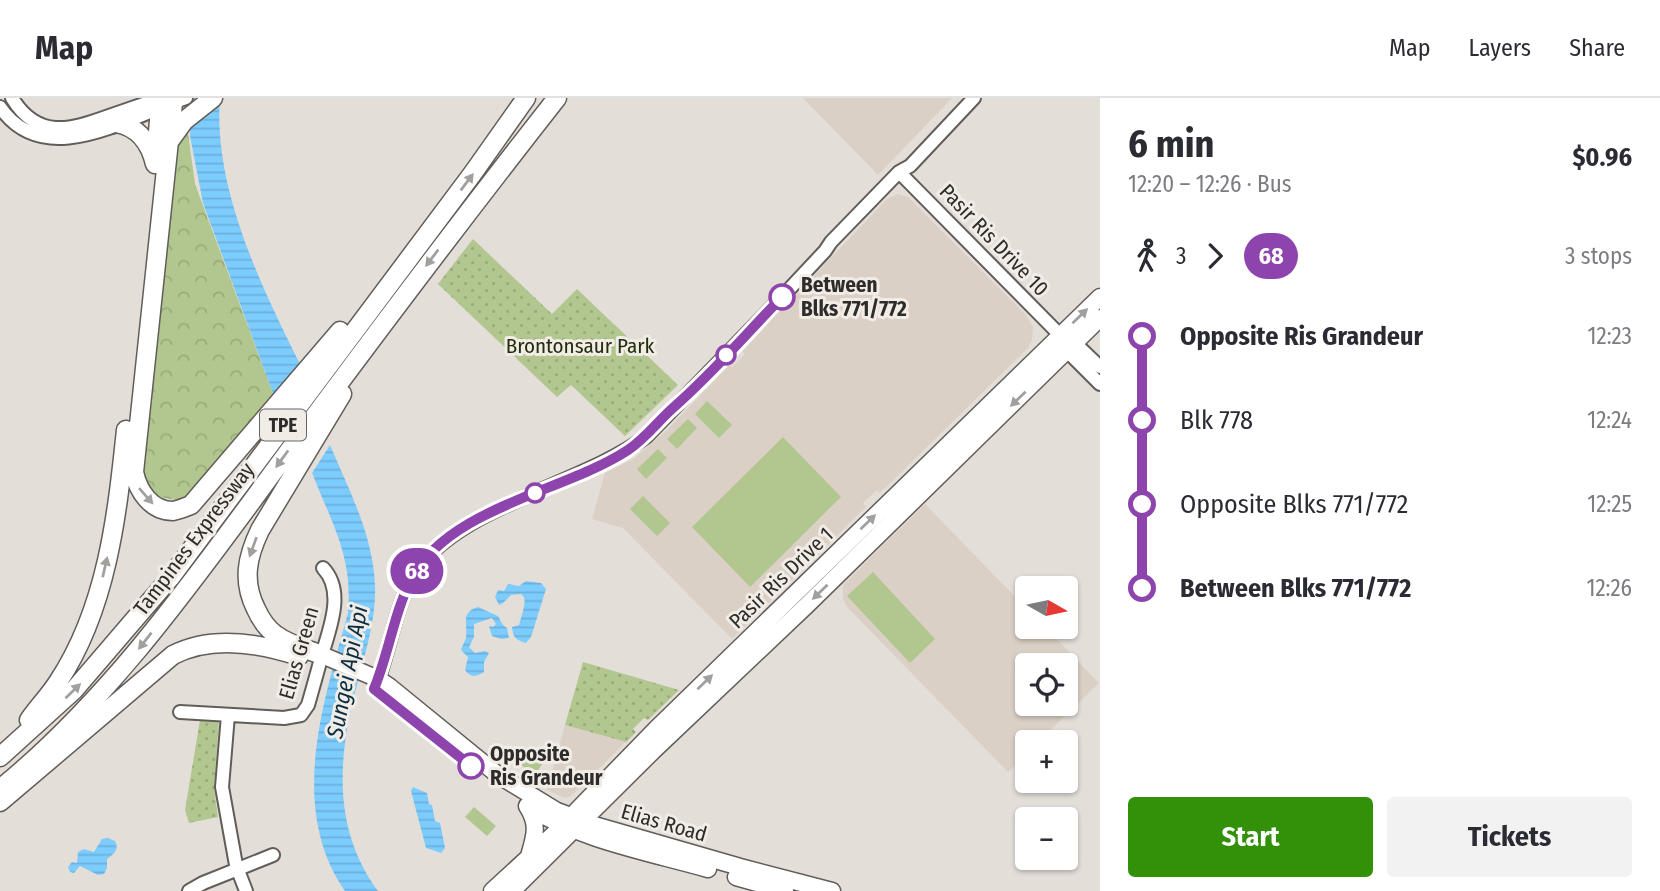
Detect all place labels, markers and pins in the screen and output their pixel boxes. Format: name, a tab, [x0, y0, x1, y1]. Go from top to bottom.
place label: Between Blks 771/772	[801, 272, 907, 322]
marker: Between Blks 771/772	[769, 284, 795, 310]
unlabelled marker	[716, 345, 736, 365]
unlabelled marker	[525, 483, 545, 503]
place label: Opposite Ris Grandeur	[490, 741, 603, 791]
marker: Opposite Ris Grandeur	[458, 753, 484, 779]

